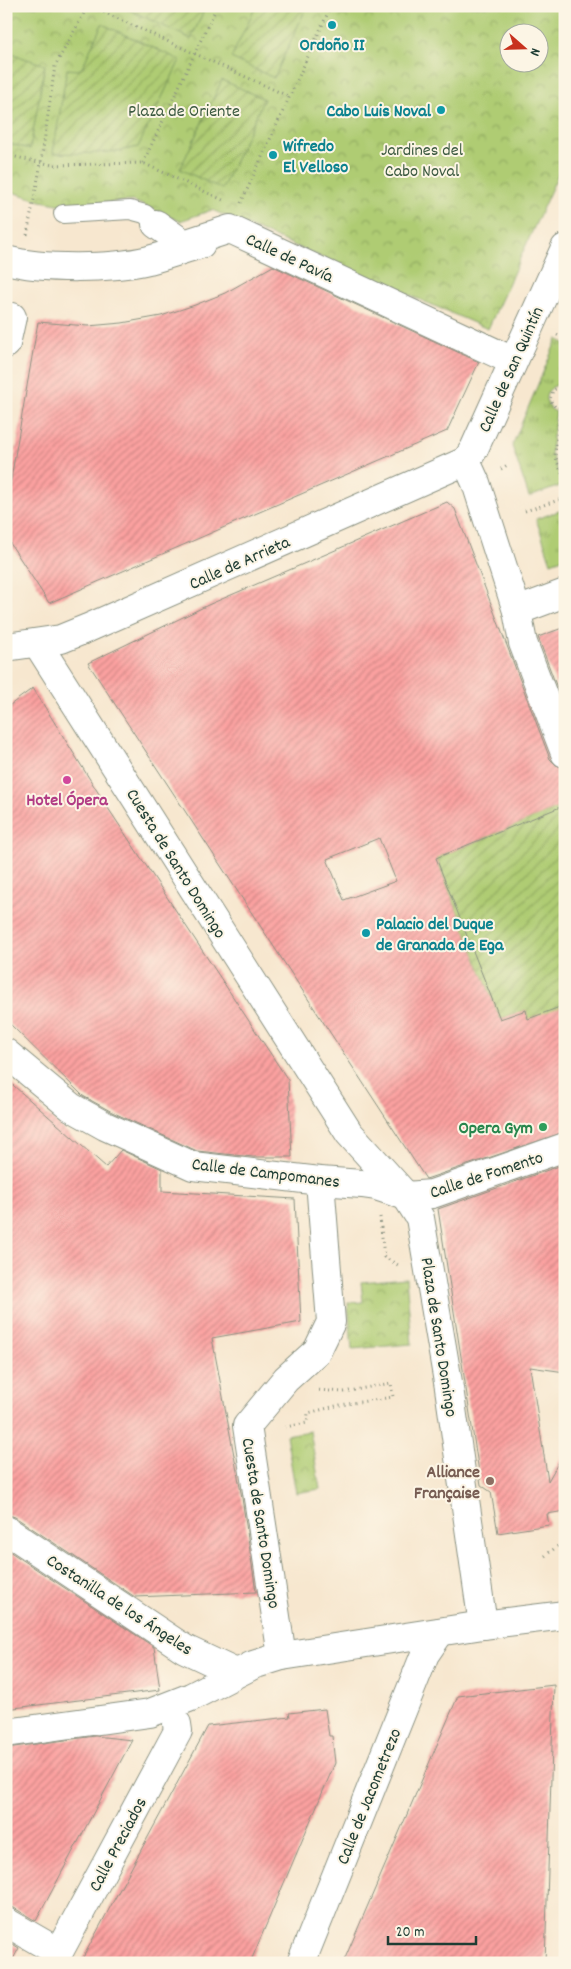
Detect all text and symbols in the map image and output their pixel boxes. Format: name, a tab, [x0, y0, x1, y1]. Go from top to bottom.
marker: Ordoño II	[326, 19, 338, 31]
north arrow	[498, 22, 548, 72]
place label: Ordoño II	[299, 34, 365, 59]
text: N	[524, 45, 545, 59]
park label: Plaza de Oriente	[128, 100, 240, 125]
place label: Cabo Luis Noval	[326, 100, 432, 125]
marker: Cabo Luis Noval	[435, 104, 447, 116]
place label: Wifredo El Velloso	[283, 135, 348, 181]
park label: Jardines del Cabo Noval	[381, 139, 464, 185]
marker: Wifredo El Velloso	[267, 149, 279, 161]
street label: Calle de Pavía	[241, 228, 337, 291]
street label: Calle de San Quintín	[473, 303, 551, 437]
street label: Calle de Arrieta	[186, 531, 295, 598]
marker: Hotel Ópera	[61, 774, 73, 786]
street label: Cuesta de Santo Domingo	[119, 785, 231, 944]
place label: Hotel Ópera	[26, 789, 108, 814]
place label: Palacio del Duque de Granada de Ega	[376, 913, 504, 959]
marker: Palacio del Duque de Granada de Ega	[360, 927, 372, 939]
place label: Opera Gym	[458, 1117, 533, 1142]
marker: Opera Gym	[537, 1121, 549, 1133]
street label: Calle de Fomento	[427, 1146, 547, 1206]
street label: Calle de Campomanes	[190, 1153, 341, 1196]
street label: Plaza de Santo Domingo	[413, 1256, 463, 1419]
street label: Cuesta de Santo Domingo	[234, 1436, 285, 1611]
place label: Alliance Française	[414, 1461, 480, 1507]
marker: Alliance Française	[484, 1475, 496, 1487]
street label: Costanilla de los Ángeles	[41, 1549, 197, 1663]
street label: Calle de Jacometrezo	[332, 1725, 409, 1869]
street label: Calle Preciados	[84, 1794, 155, 1897]
scale bar	[388, 1914, 476, 1946]
text: 20 m	[396, 1922, 424, 1944]

